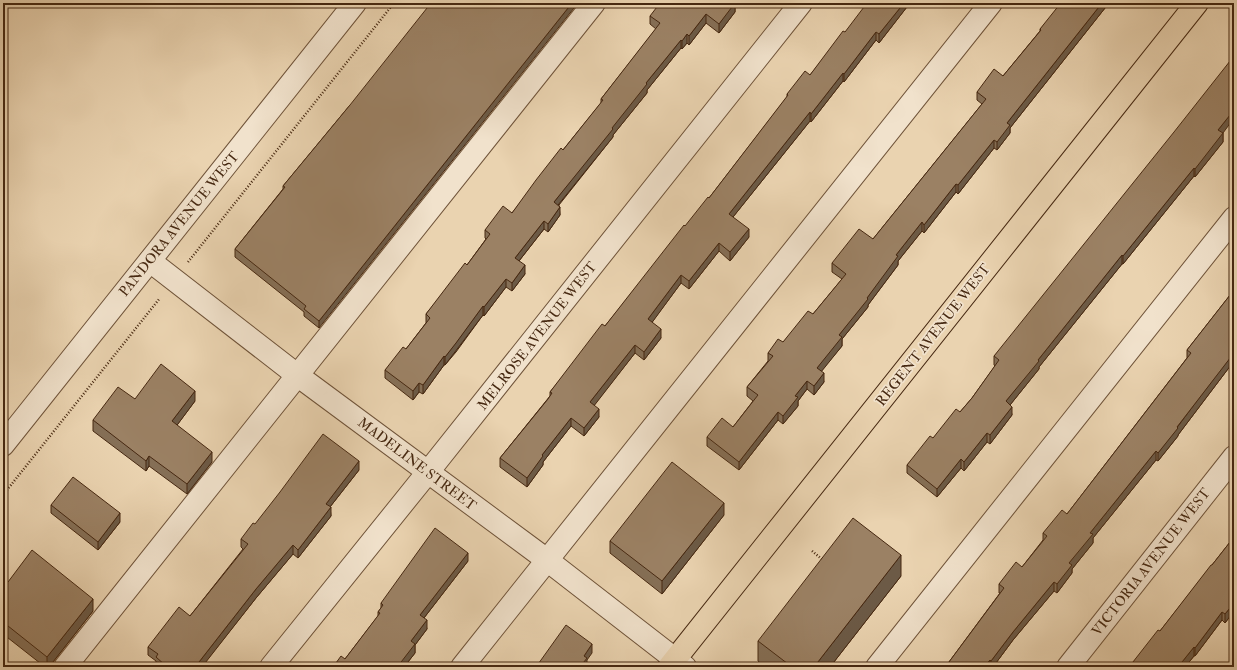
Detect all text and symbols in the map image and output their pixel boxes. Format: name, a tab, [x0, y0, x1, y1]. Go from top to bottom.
street label: PANDORA AVENUE WEST	[115, 148, 243, 300]
street label: MELROSE AVENUE WEST	[474, 258, 601, 414]
street label: REGENT AVENUE WEST	[872, 260, 994, 409]
street label: MADELINE STREET	[354, 414, 480, 514]
street label: VICTORIA AVENUE WEST	[1088, 484, 1214, 639]

